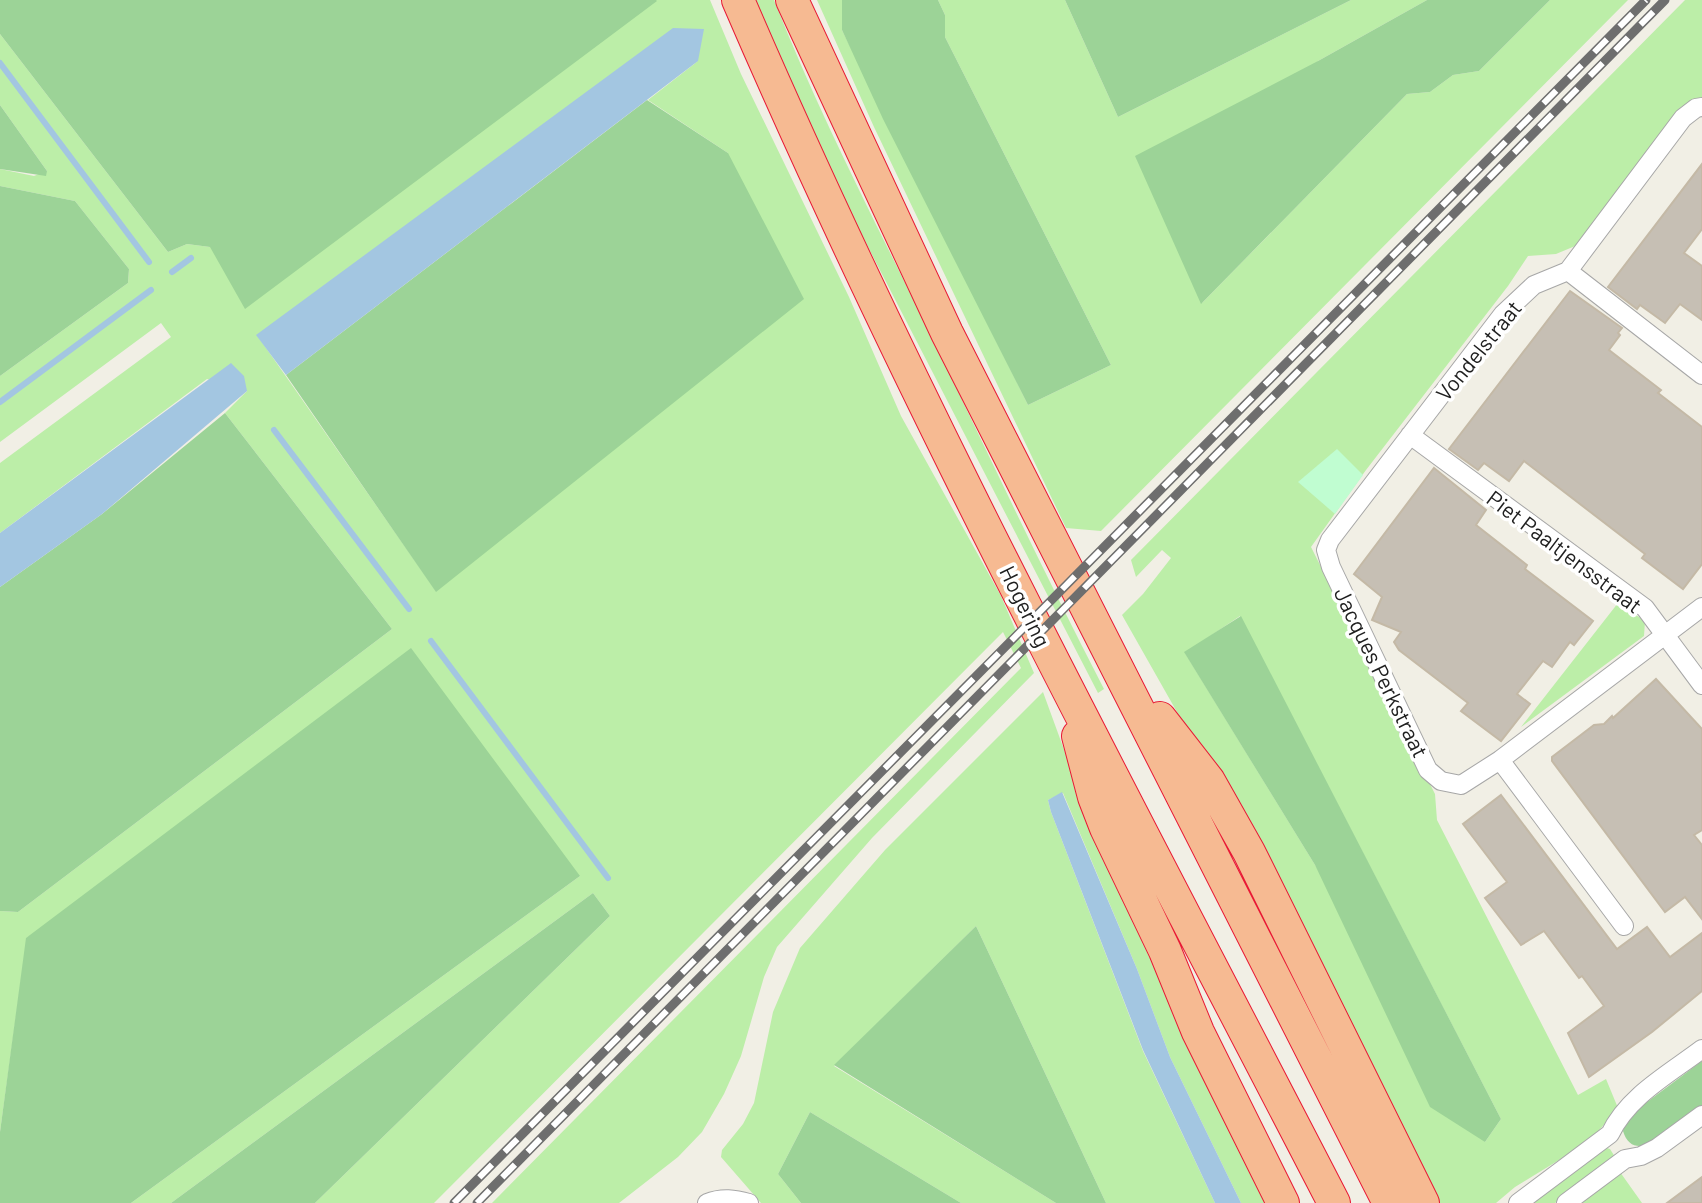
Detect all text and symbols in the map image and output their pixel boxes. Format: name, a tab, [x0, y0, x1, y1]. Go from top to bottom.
street label: Vondelstraat	[1430, 295, 1526, 405]
street label: Piet Paaltjensstraat	[1482, 484, 1648, 618]
street label: Hogering	[995, 561, 1057, 651]
street label: Jacques Perkstraat	[1330, 583, 1434, 761]

